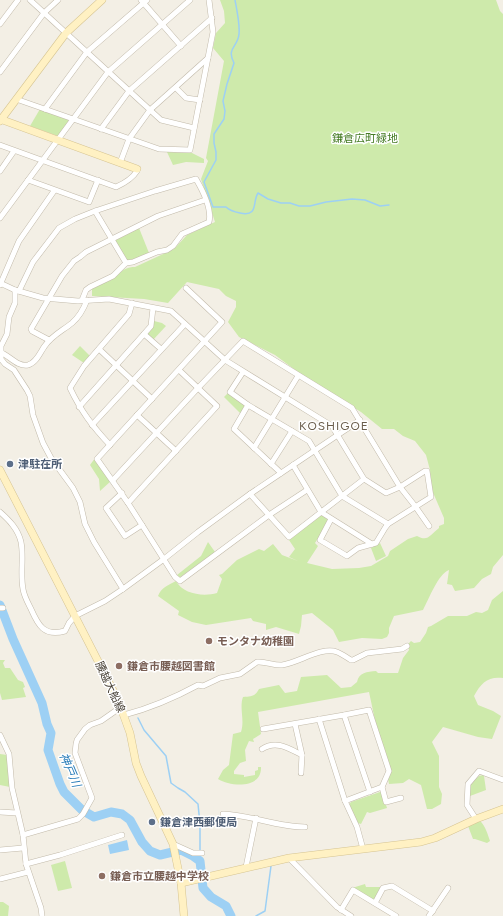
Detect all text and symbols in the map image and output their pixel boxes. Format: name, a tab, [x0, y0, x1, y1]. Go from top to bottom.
park label: 鎌倉広町緑地	[332, 132, 398, 145]
district label: KOSHIGOE	[299, 419, 369, 433]
place label: 津駐在所	[18, 458, 62, 471]
marker: 津駐在所	[5, 459, 15, 469]
place label: モンタナ幼稚園	[217, 635, 294, 648]
marker: モンタナ幼稚園	[204, 636, 214, 646]
street label: 腰越大船線	[92, 659, 128, 715]
place label: 鎌倉市腰越図書館	[127, 660, 215, 673]
marker: 鎌倉市腰越図書館	[114, 661, 124, 671]
water label: 神戸川	[57, 751, 84, 791]
place label: 鎌倉津西郵便局	[160, 816, 237, 829]
marker: 鎌倉津西郵便局	[147, 817, 157, 827]
place label: 鎌倉市立腰越中学校	[110, 870, 209, 883]
marker: 鎌倉市立腰越中学校	[97, 871, 107, 881]

